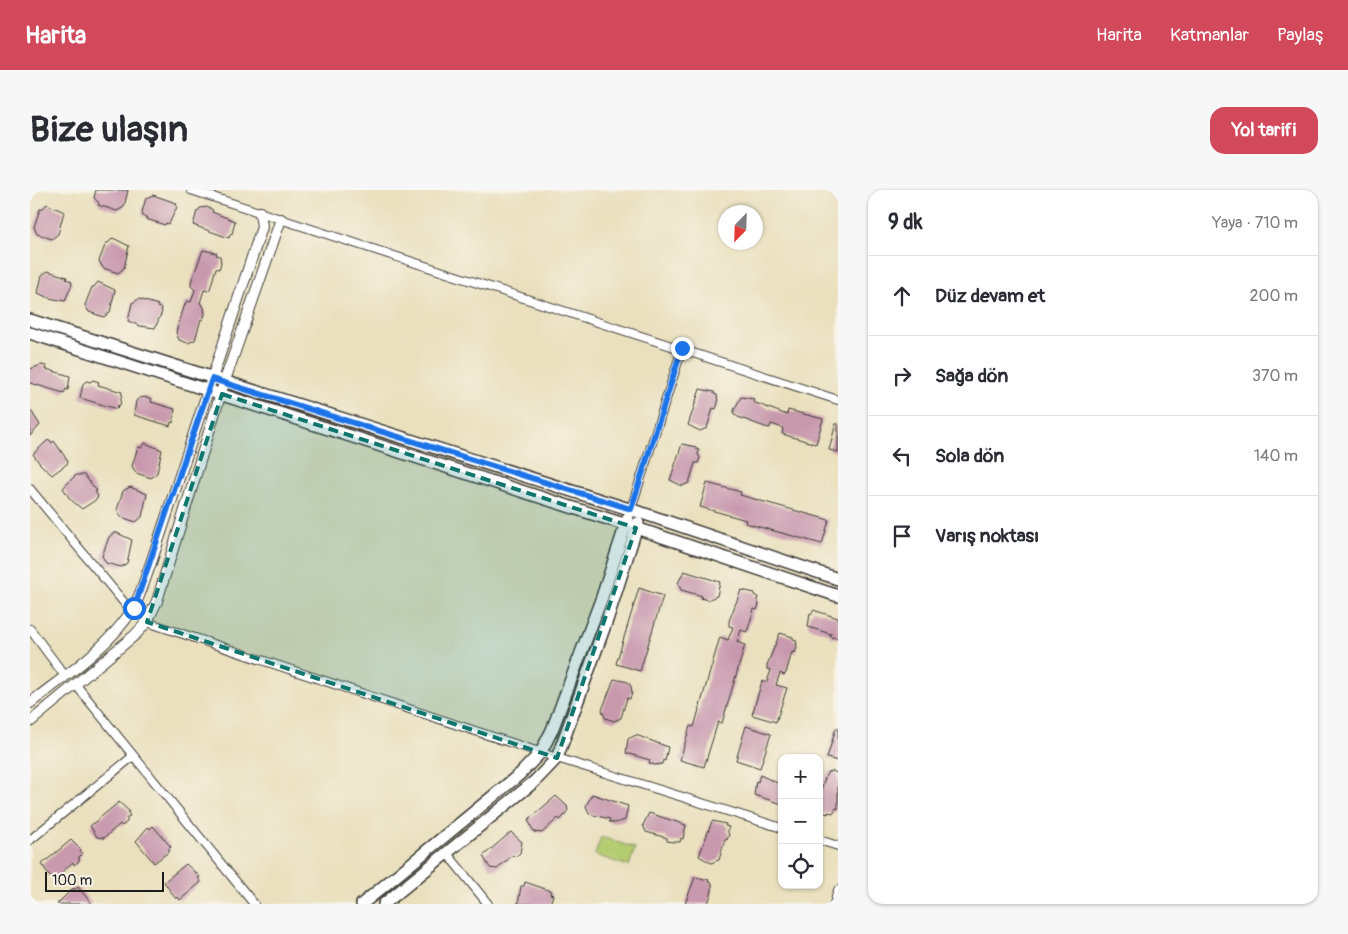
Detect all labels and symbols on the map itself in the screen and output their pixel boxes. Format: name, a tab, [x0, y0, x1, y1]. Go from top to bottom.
north arrow	[718, 205, 763, 250]
route end	[671, 337, 694, 360]
route start	[123, 597, 146, 620]
scale bar	[45, 869, 164, 892]

